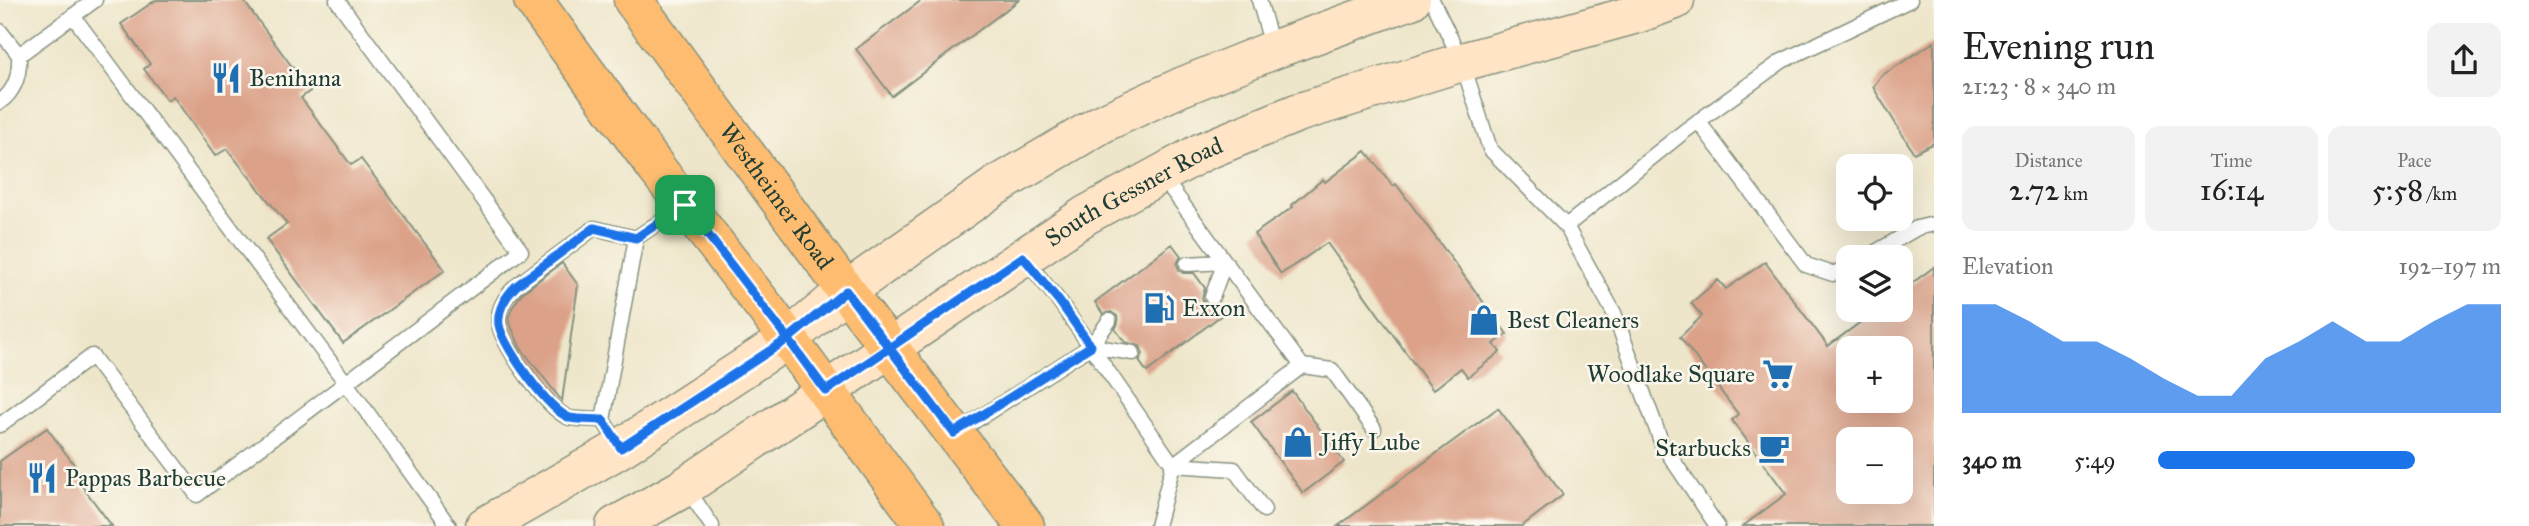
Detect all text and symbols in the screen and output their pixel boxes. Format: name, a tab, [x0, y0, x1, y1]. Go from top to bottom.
text: Evening run	[1962, 23, 2155, 69]
button: share	[2427, 23, 2501, 97]
restaurant icon: Benihana	[209, 61, 243, 95]
place label: Benihana	[249, 63, 342, 93]
text: 21:23 · 8 × 340 m	[1962, 72, 2116, 100]
street label: Westheimer Road	[713, 117, 840, 275]
street label: South Gessner Road	[1039, 130, 1227, 253]
text: Distance	[2014, 149, 2083, 172]
text: Time	[2210, 149, 2253, 172]
text: Pace	[2397, 149, 2432, 172]
map controls	[1836, 154, 1913, 504]
button: locate	[1836, 154, 1913, 231]
text: 2.72	[2009, 172, 2059, 208]
text: 16:14	[2200, 172, 2263, 208]
text: 5:58	[2372, 172, 2423, 208]
pin	[655, 175, 715, 235]
text: km	[2059, 182, 2088, 205]
text: /km	[2423, 182, 2457, 205]
icon: arrive	[666, 186, 704, 224]
button: layers	[1836, 245, 1913, 322]
text: Elevation	[1962, 252, 2053, 280]
text: 192–197 m	[2399, 252, 2501, 280]
fuel station icon: Exxon	[1142, 291, 1176, 325]
place label: Exxon	[1182, 293, 1246, 323]
shop icon: Best Cleaners	[1467, 303, 1501, 337]
place label: Best Cleaners	[1507, 305, 1639, 335]
button: +	[1836, 336, 1913, 413]
supermarket icon: Woodlake Square	[1761, 357, 1795, 391]
place label: Woodlake Square	[1587, 359, 1755, 389]
shop icon: Jiffy Lube	[1281, 425, 1315, 459]
place label: Jiffy Lube	[1318, 427, 1420, 457]
button: −	[1836, 427, 1913, 504]
cafe icon: Starbucks	[1757, 431, 1791, 465]
place label: Starbucks	[1655, 433, 1751, 463]
text: 340 m	[1962, 446, 2022, 474]
text: 5:49	[2074, 446, 2116, 474]
restaurant icon: Pappas Barbecue	[25, 461, 59, 495]
place label: Pappas Barbecue	[65, 463, 226, 493]

